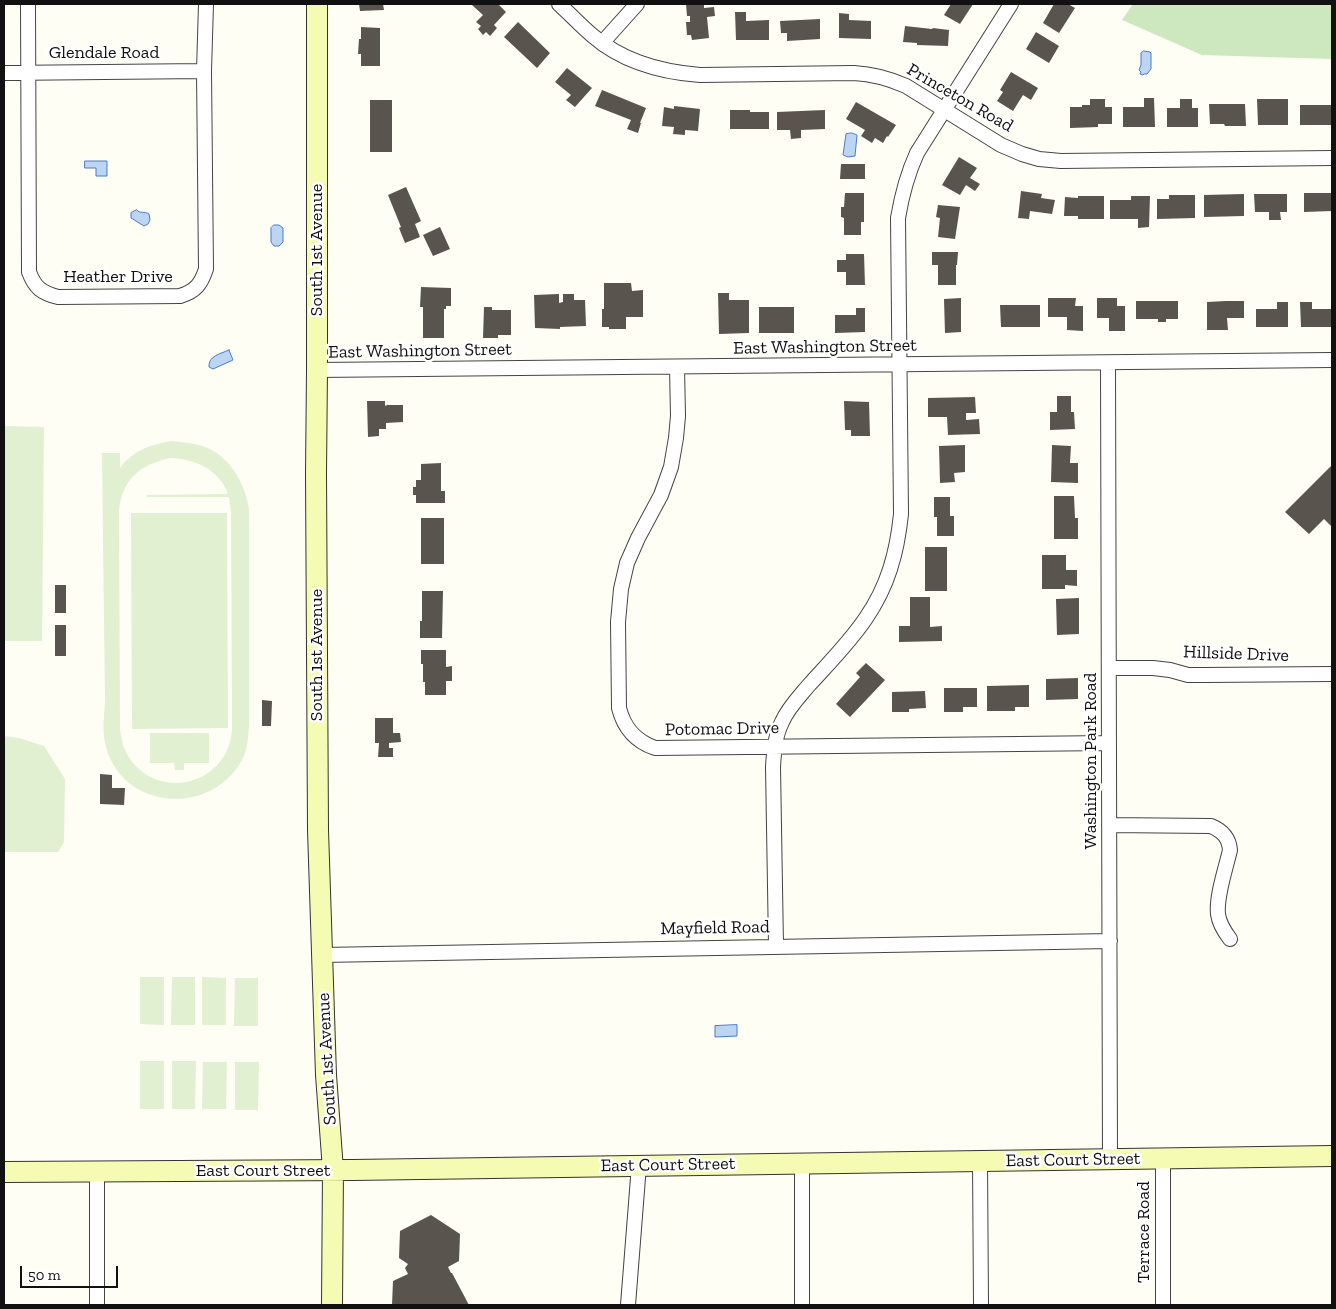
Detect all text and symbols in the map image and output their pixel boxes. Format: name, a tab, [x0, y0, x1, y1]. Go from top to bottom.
street label: Glendale Road	[49, 42, 159, 64]
street label: Princeton Road	[903, 59, 1017, 137]
street label: South 1st Avenue	[306, 184, 328, 316]
street label: Heather Drive	[63, 266, 173, 288]
street label: East Washington Street	[733, 335, 917, 359]
street label: East Washington Street	[328, 339, 512, 363]
street label: South 1st Avenue	[306, 589, 328, 721]
street label: Hillside Drive	[1183, 641, 1289, 667]
street label: Washington Park Road	[1080, 673, 1102, 849]
street label: Potomac Drive	[665, 717, 779, 741]
street label: Mayfield Road	[660, 916, 770, 940]
street label: South 1st Avenue	[313, 992, 341, 1126]
street label: East Court Street	[1006, 1148, 1140, 1172]
street label: East Court Street	[601, 1153, 735, 1177]
street label: East Court Street	[196, 1160, 330, 1182]
street label: Terrace Road	[1133, 1181, 1155, 1283]
scale bar	[22, 1256, 120, 1288]
text: 50 m	[28, 1266, 61, 1284]

